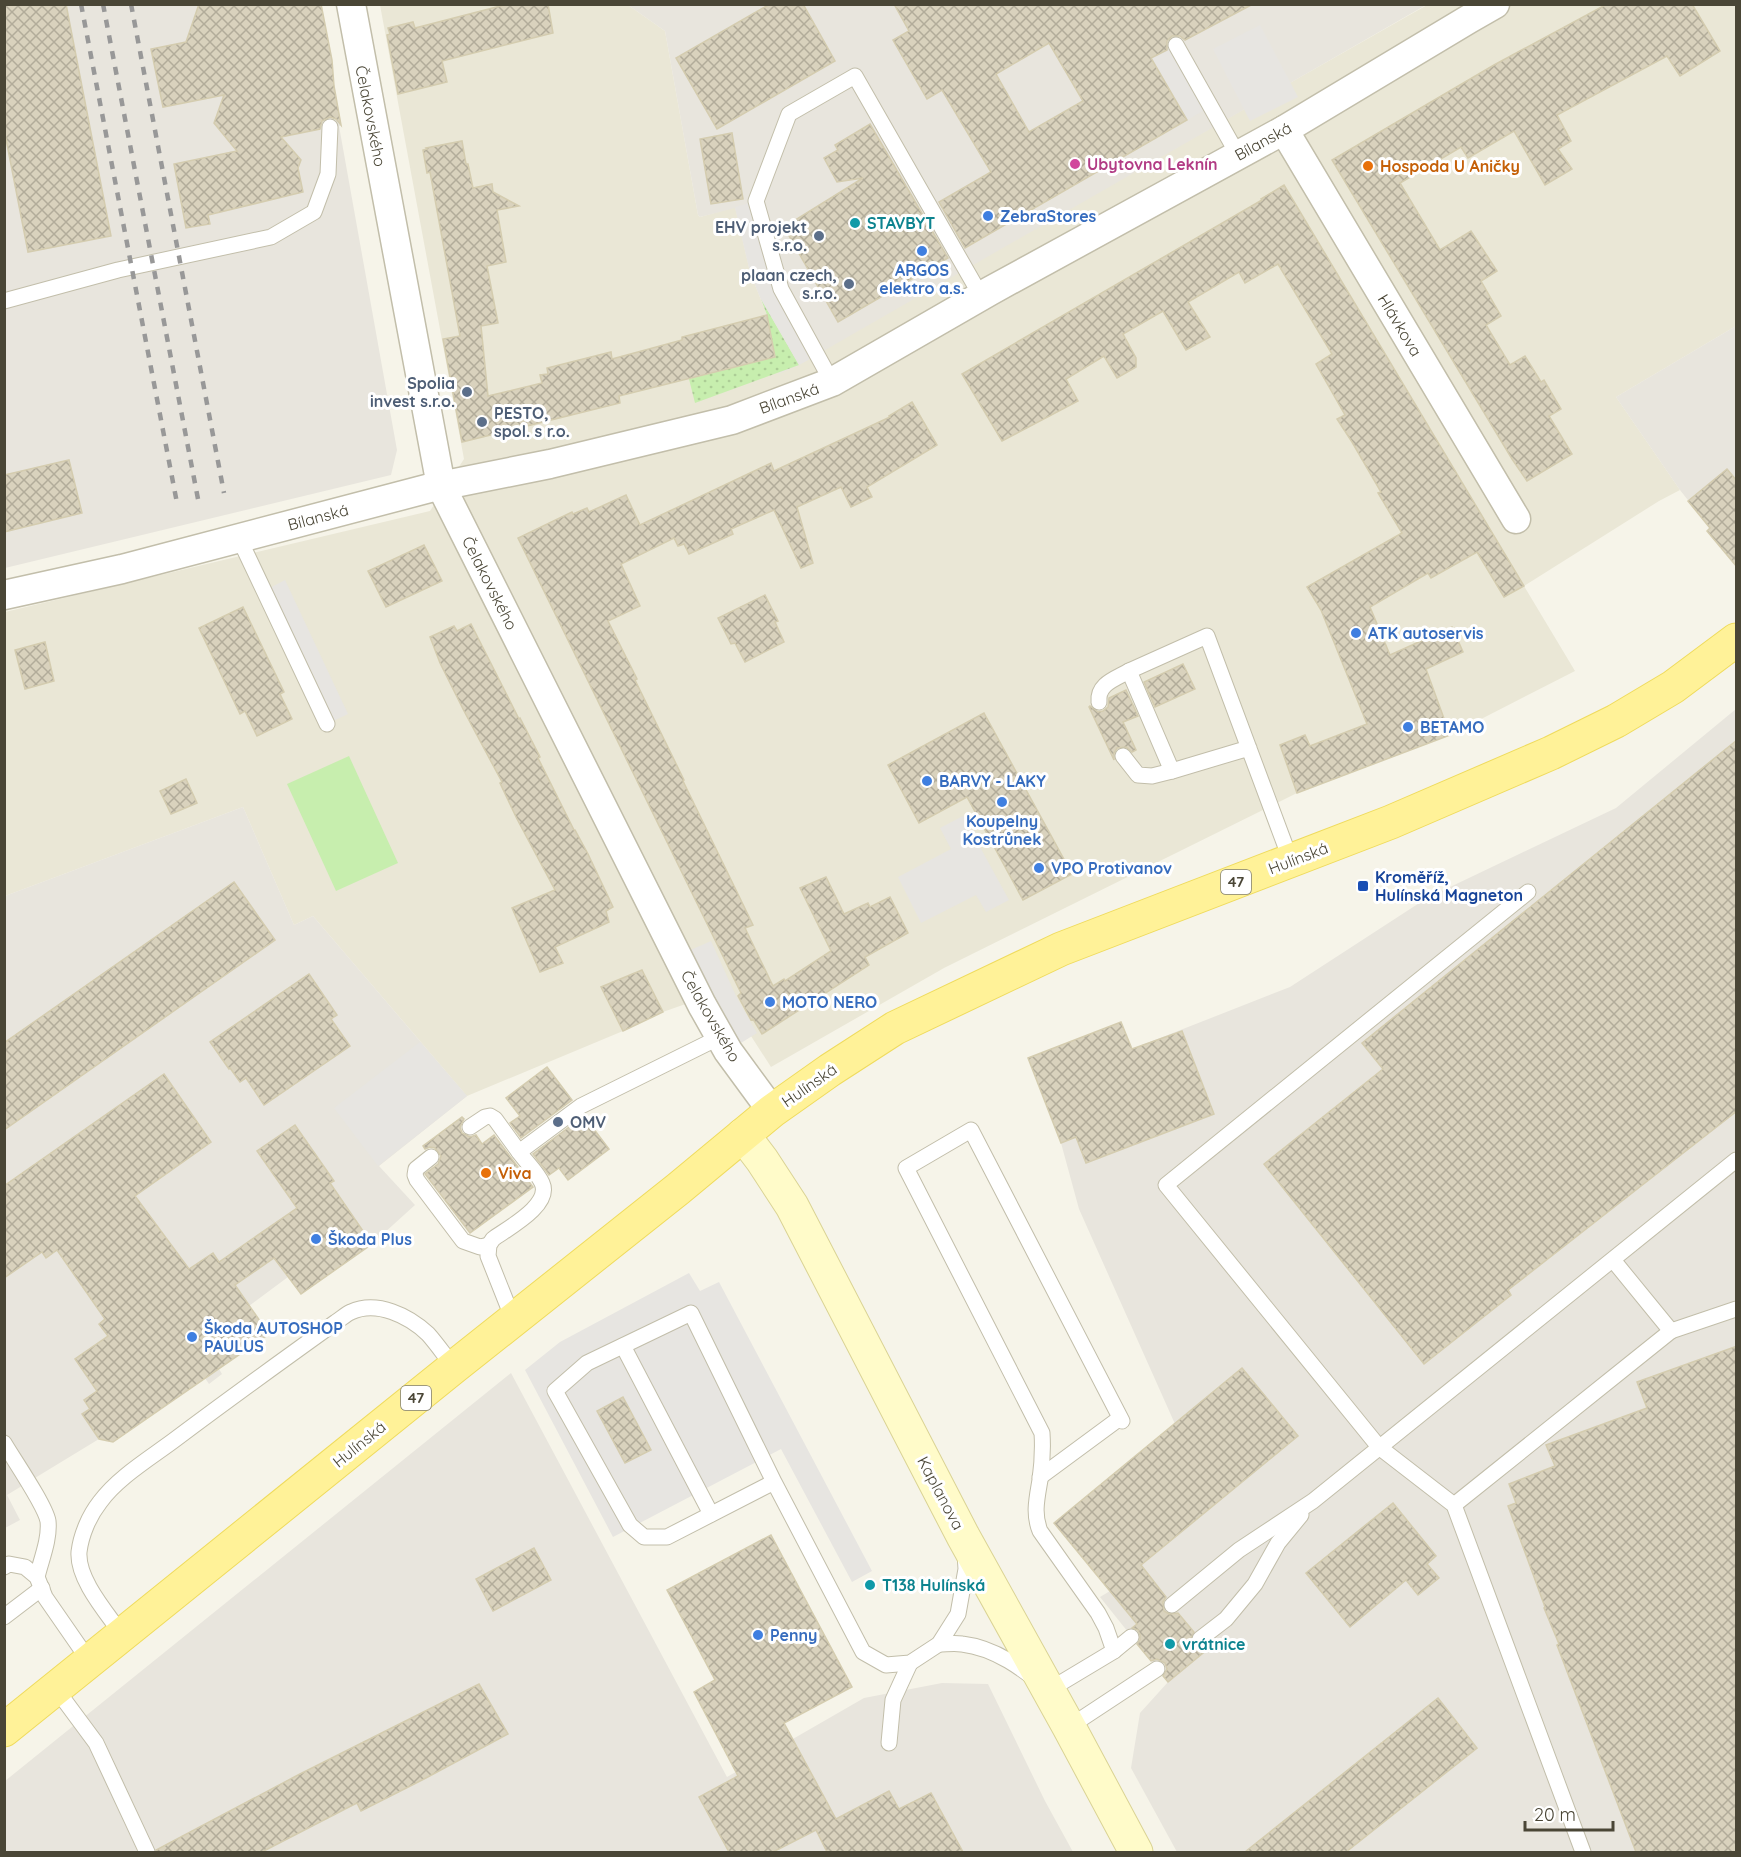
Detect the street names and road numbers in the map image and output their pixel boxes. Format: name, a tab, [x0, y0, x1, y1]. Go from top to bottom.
street label: Čelakovského	[351, 64, 391, 168]
street label: Bílanská	[1231, 117, 1295, 165]
street label: Hlávkova	[1374, 290, 1426, 360]
street label: Bílanská	[756, 378, 822, 418]
street label: Bílanská	[285, 499, 351, 535]
street label: Čelakovského	[458, 533, 522, 633]
street label: Hulínská	[1265, 837, 1331, 879]
road number: 47	[1221, 870, 1251, 894]
street label: Čelakovského	[677, 967, 745, 1065]
street label: Hulínská	[778, 1059, 840, 1111]
road number: 47	[401, 1386, 431, 1410]
street label: Hulínská	[328, 1417, 390, 1471]
street label: Kaplanova	[913, 1453, 969, 1533]

